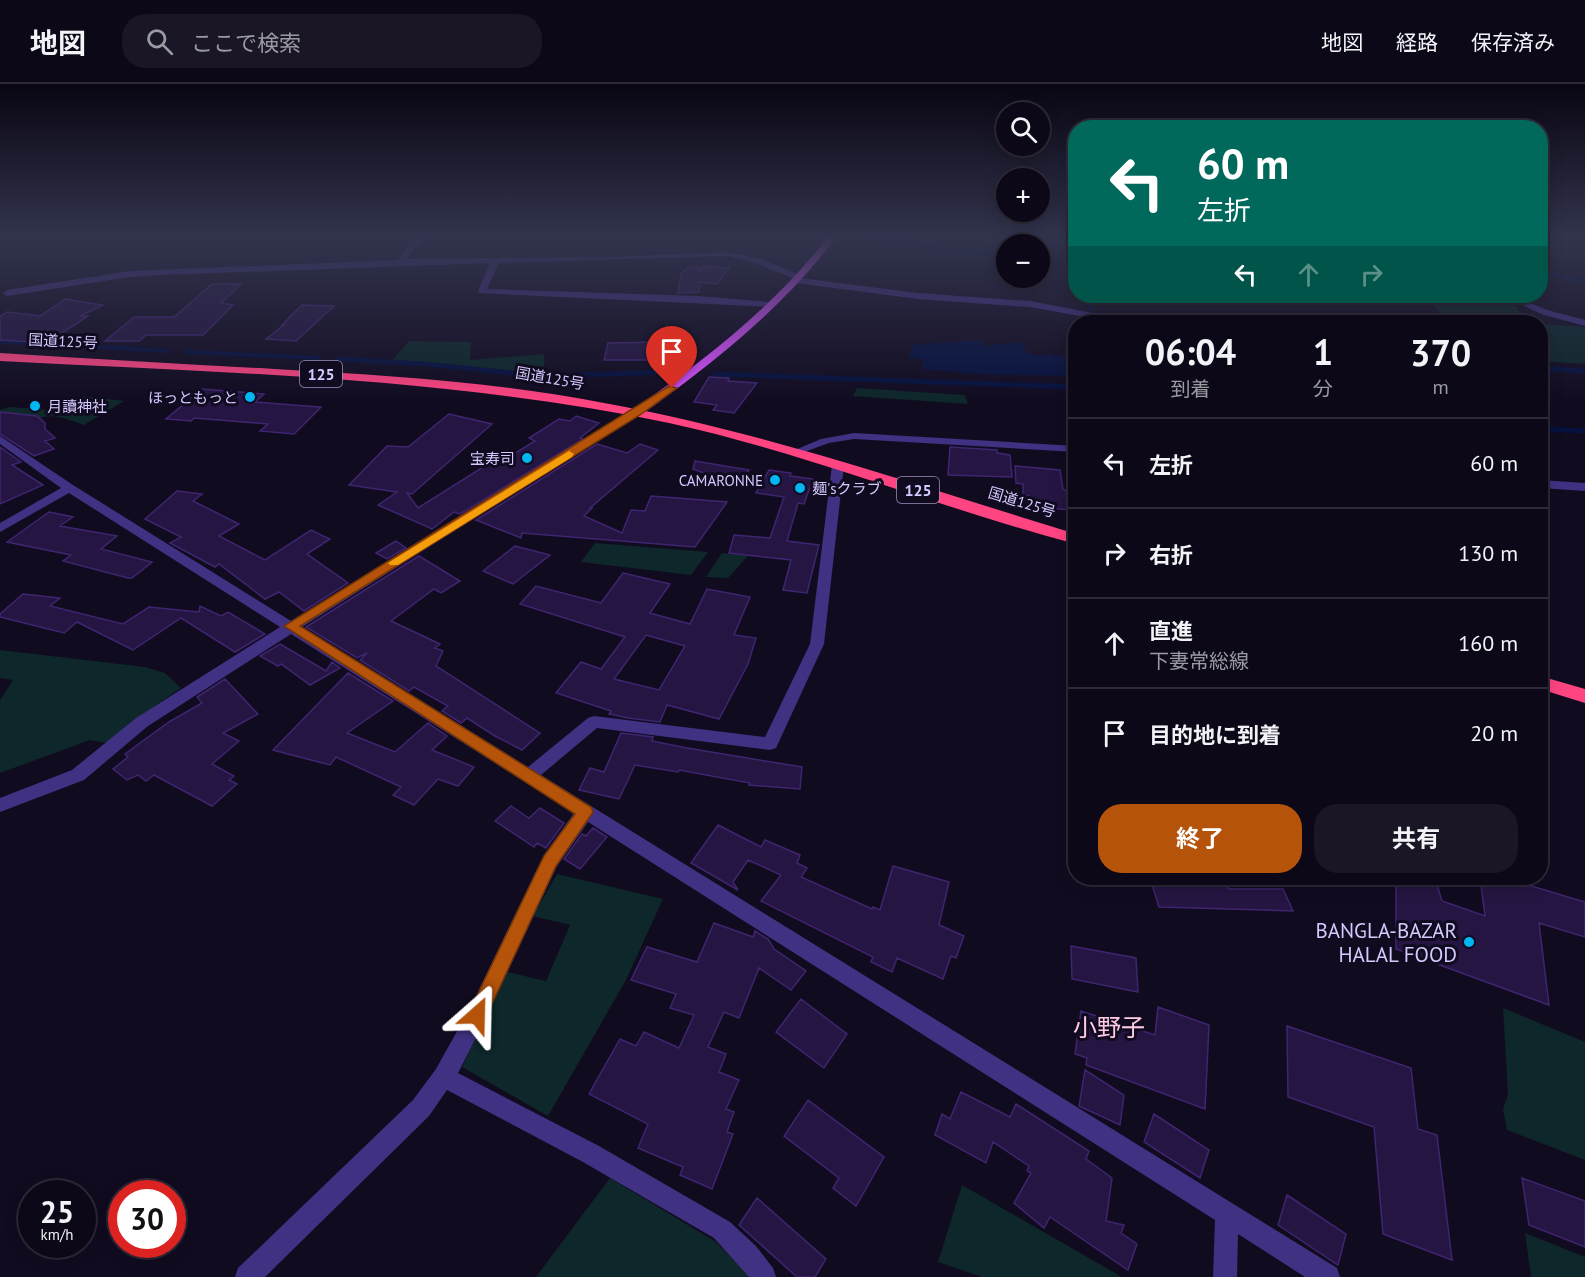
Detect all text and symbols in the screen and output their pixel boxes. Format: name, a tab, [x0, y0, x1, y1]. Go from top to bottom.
search box	[122, 14, 542, 68]
text: 地図	[30, 24, 86, 61]
icon: search	[143, 25, 176, 58]
text: ここで検索	[191, 29, 301, 57]
text: 地図	[1321, 29, 1363, 56]
text: 経路	[1396, 29, 1438, 56]
text: 保存済み	[1471, 29, 1555, 56]
map controls	[996, 102, 1050, 288]
button: search	[996, 102, 1050, 156]
text: 60 m	[1197, 136, 1289, 191]
icon: left	[1098, 144, 1176, 222]
button: +	[996, 168, 1050, 222]
text: 左折	[1197, 193, 1251, 227]
button: −	[996, 234, 1050, 288]
icon: left	[1229, 258, 1262, 291]
icon: ahead	[1292, 258, 1325, 291]
icon: right	[1355, 258, 1388, 291]
pin	[646, 326, 697, 388]
text: 06:04	[1145, 328, 1236, 375]
text: 1	[1313, 328, 1333, 375]
text: 370	[1410, 329, 1471, 376]
street label: 国道125号	[28, 330, 98, 352]
icon: arrive	[655, 335, 688, 368]
road number: 125	[300, 361, 342, 387]
street label: 国道125号	[514, 363, 586, 393]
text: m	[1432, 374, 1449, 400]
text: 到着	[1170, 376, 1210, 402]
text: 分	[1313, 376, 1333, 402]
place label: ほっともっと	[148, 388, 238, 407]
marker: ほっともっと	[243, 390, 257, 404]
place label: 月讀神社	[47, 397, 107, 416]
marker: 月讀神社	[28, 399, 42, 413]
icon: left	[1098, 447, 1131, 480]
place label: 宝寿司	[470, 449, 515, 468]
text: 60 m	[1470, 449, 1518, 477]
marker: 宝寿司	[520, 451, 534, 465]
text: 左折	[1149, 451, 1193, 479]
place label: CAMARONNE	[679, 471, 763, 490]
marker: CAMARONNE	[768, 473, 782, 487]
road number: 125	[897, 477, 939, 503]
place label: 麺'sクラブ	[812, 479, 882, 498]
marker: 麺'sクラブ	[793, 481, 807, 495]
street label: 国道125号	[986, 483, 1058, 521]
icon: right	[1098, 537, 1131, 570]
text: 130 m	[1458, 539, 1518, 567]
text: 右折	[1149, 541, 1193, 569]
text: 直進	[1149, 617, 1193, 645]
icon: ahead	[1098, 627, 1131, 660]
text: 160 m	[1458, 629, 1518, 657]
text: 下妻常総線	[1149, 648, 1249, 674]
icon: arrive	[1098, 717, 1131, 750]
text: 20 m	[1470, 719, 1518, 747]
text: 目的地に到着	[1149, 721, 1281, 749]
button: 終了	[1098, 804, 1302, 873]
button: 共有	[1314, 804, 1518, 873]
place label: BANGLA-BAZAR HALAL FOOD	[1315, 917, 1457, 968]
marker: BANGLA-BAZAR HALAL FOOD	[1462, 935, 1476, 949]
position arrow	[445, 983, 509, 1047]
district label: 小野子	[1073, 1012, 1145, 1043]
speed limit sign: 30	[108, 1180, 186, 1258]
text: 25	[40, 1192, 74, 1231]
text: km/h	[41, 1225, 73, 1244]

